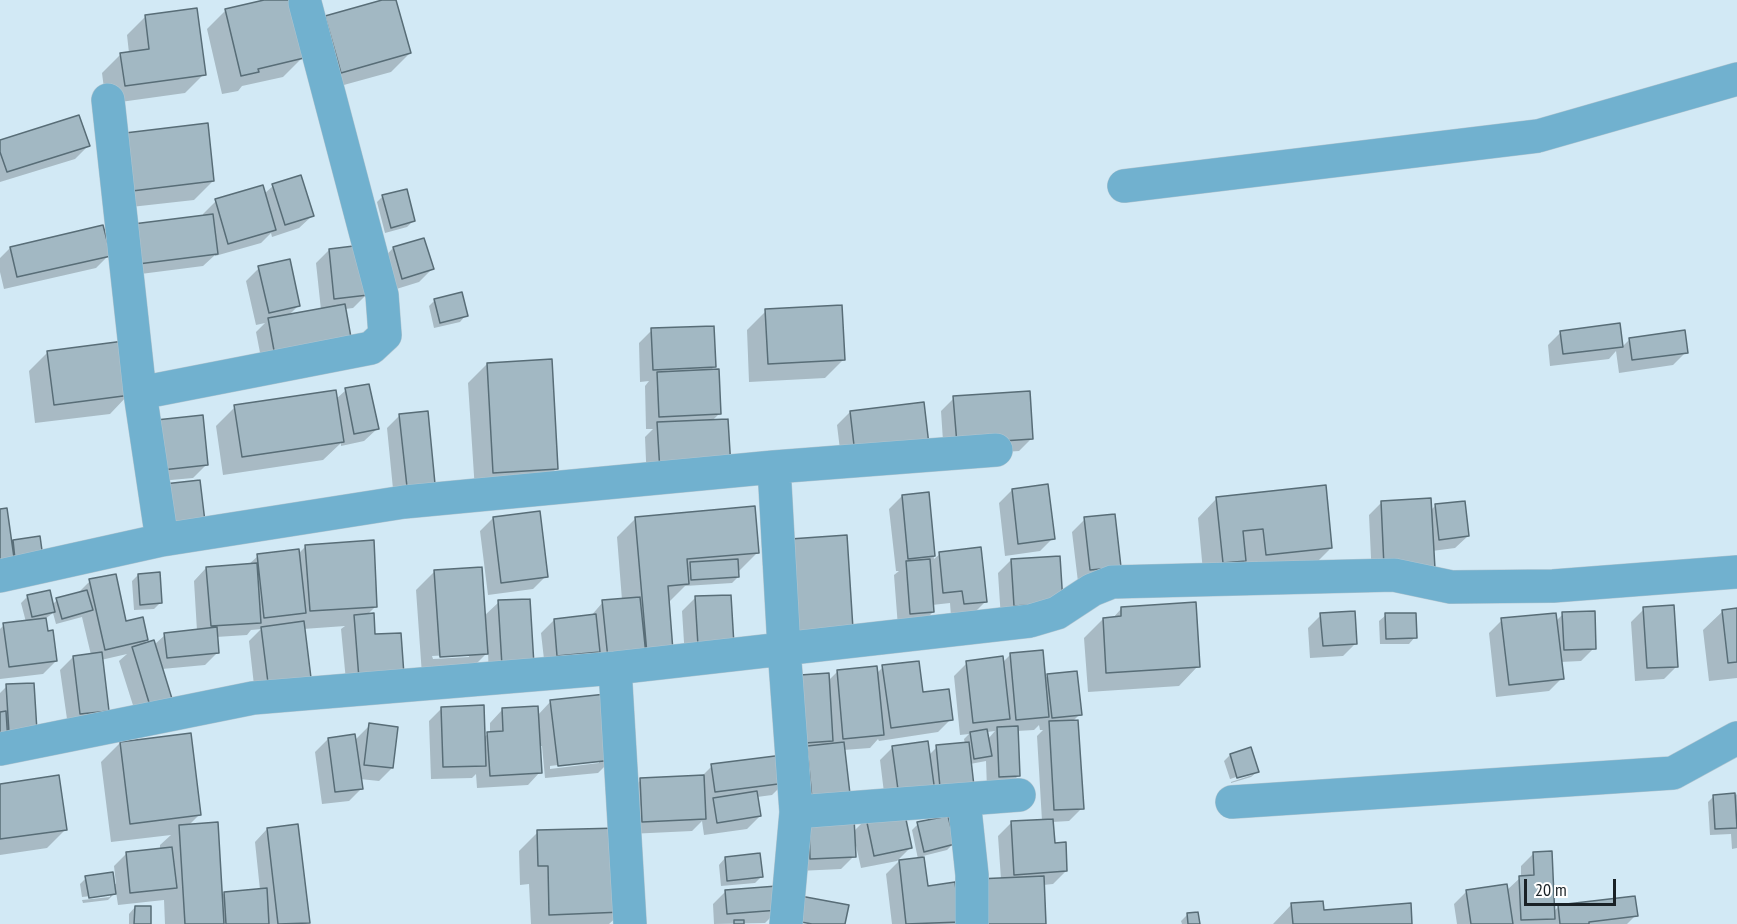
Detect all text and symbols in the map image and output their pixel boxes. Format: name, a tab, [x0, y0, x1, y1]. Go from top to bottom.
scale bar	[1527, 867, 1618, 905]
text: 20 m	[1535, 878, 1567, 901]

